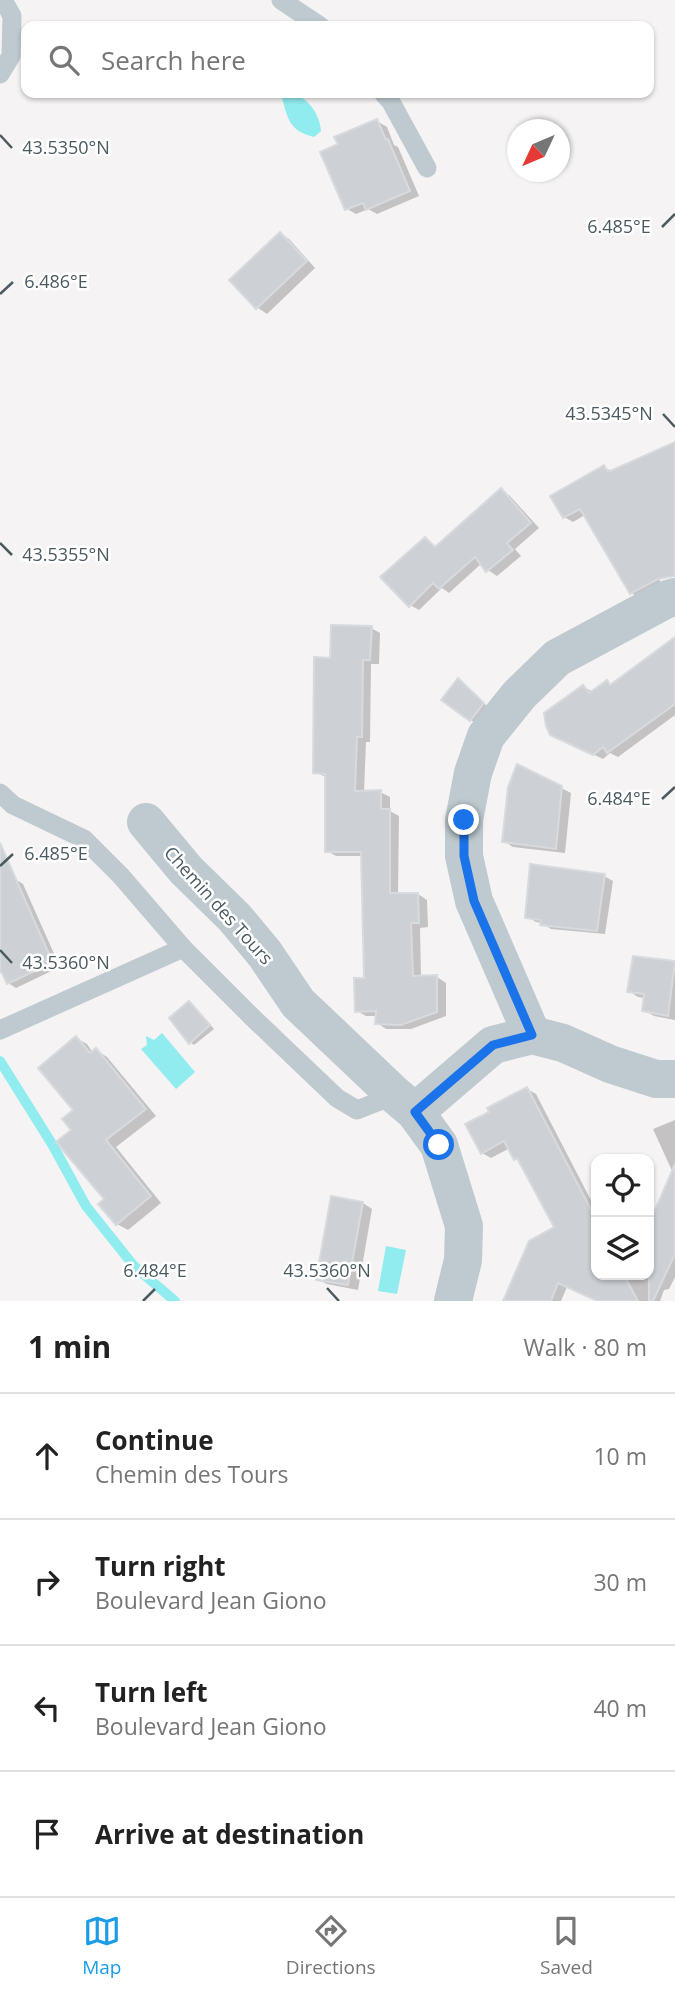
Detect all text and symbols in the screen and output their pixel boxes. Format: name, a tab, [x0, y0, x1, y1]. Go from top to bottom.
search box	[21, 21, 654, 98]
icon: search	[45, 41, 83, 79]
text: Search here	[101, 42, 246, 78]
north arrow	[507, 119, 570, 182]
text: 43.5350°N	[22, 135, 110, 159]
text: 6.485°E	[587, 214, 651, 238]
text: 6.486°E	[24, 269, 88, 293]
text: 43.5345°N	[565, 401, 653, 425]
text: 43.5355°N	[22, 542, 110, 566]
text: 6.484°E	[587, 786, 651, 810]
route end	[448, 804, 479, 835]
text: 6.485°E	[24, 841, 88, 865]
street label: Chemin des Tours	[159, 841, 279, 969]
text: 43.5360°N	[22, 950, 110, 974]
route start	[423, 1129, 454, 1160]
map controls	[591, 1154, 654, 1280]
button: locate	[591, 1154, 654, 1217]
button: layers	[591, 1217, 654, 1280]
text: 6.484°E	[123, 1258, 187, 1282]
text: 43.5360°N	[283, 1258, 371, 1282]
text: 1 min	[28, 1326, 111, 1367]
text: Walk · 80 m	[524, 1331, 647, 1363]
text: Continue	[95, 1422, 214, 1458]
icon: ahead	[28, 1437, 66, 1475]
text: 10 m	[593, 1440, 647, 1472]
text: Chemin des Tours	[95, 1458, 289, 1490]
text: Turn right	[95, 1548, 226, 1584]
icon: right	[28, 1563, 66, 1601]
text: 30 m	[593, 1566, 647, 1598]
text: Boulevard Jean Giono	[95, 1584, 327, 1616]
text: Turn left	[95, 1674, 207, 1710]
icon: left	[28, 1689, 66, 1727]
text: 40 m	[593, 1692, 647, 1724]
text: Boulevard Jean Giono	[95, 1710, 327, 1742]
icon: arrive	[28, 1815, 66, 1853]
text: Arrive at destination	[95, 1816, 364, 1852]
tab: Map	[82, 1912, 121, 1980]
tab: Directions	[286, 1912, 376, 1980]
tab: Saved	[540, 1912, 593, 1980]

